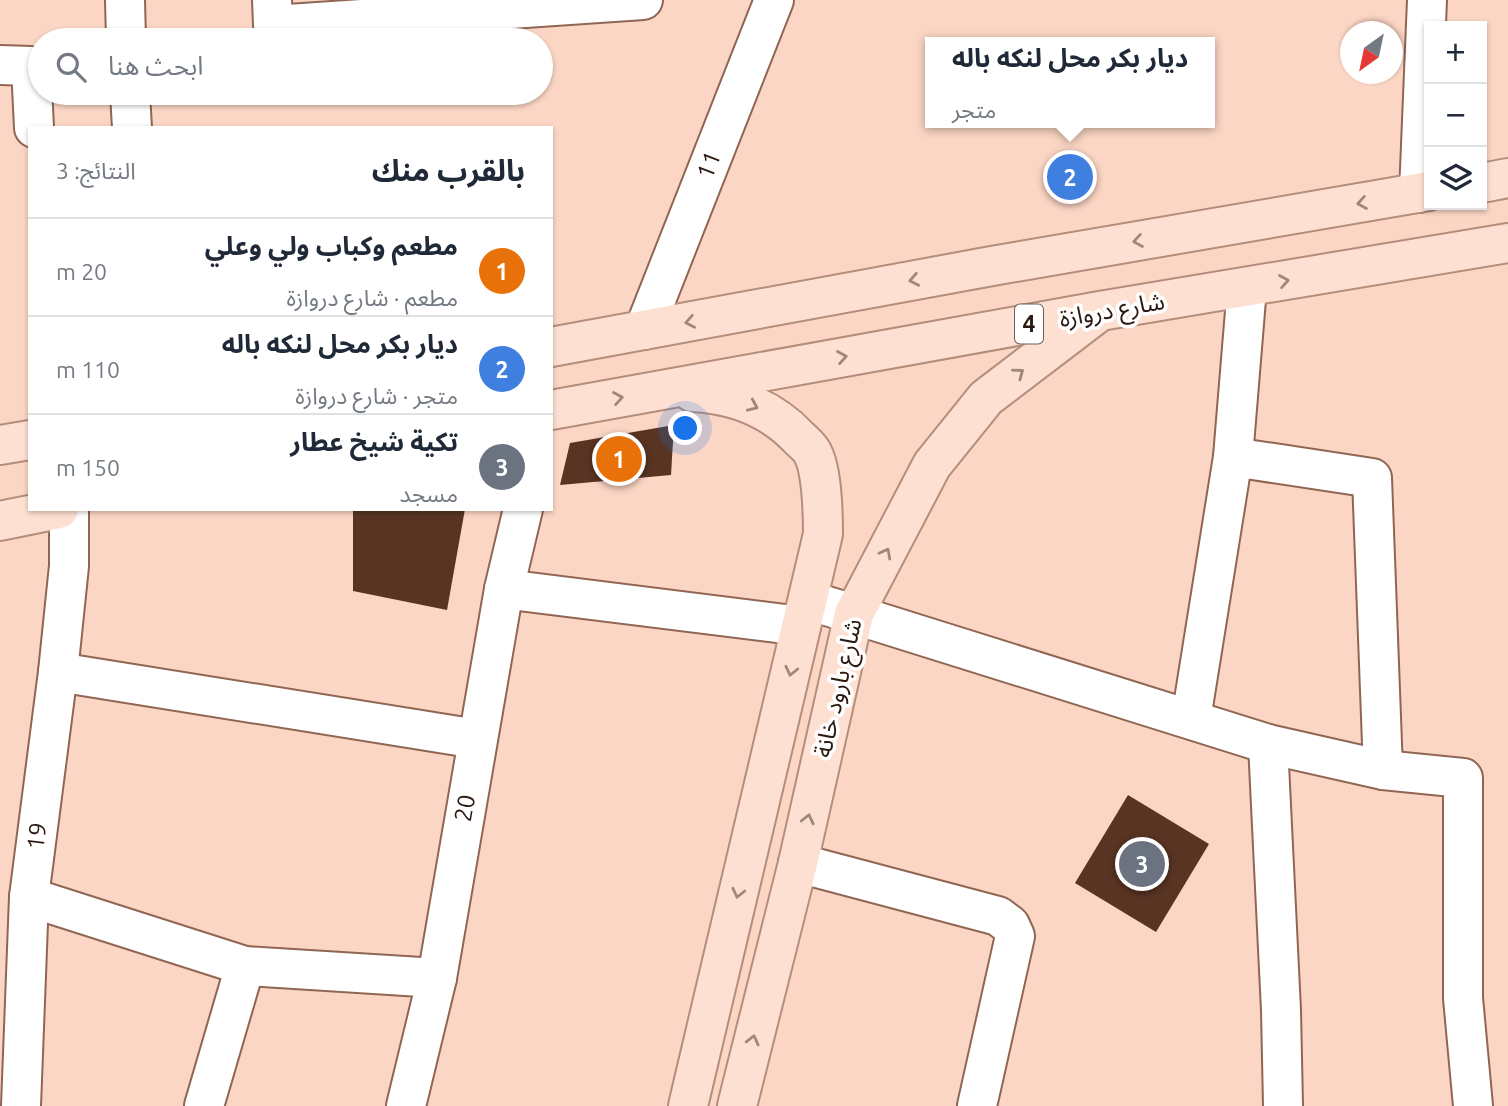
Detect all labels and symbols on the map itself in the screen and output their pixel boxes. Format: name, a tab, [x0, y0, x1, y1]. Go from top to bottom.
north arrow	[1340, 21, 1403, 84]
street label: 11	[691, 147, 726, 182]
pin: 2	[1047, 151, 1093, 203]
one-way arrow	[1356, 195, 1368, 210]
one-way arrow	[1132, 233, 1144, 248]
one-way arrow	[908, 272, 920, 287]
one-way arrow	[1278, 274, 1290, 289]
street label: شارع دروازة	[1057, 287, 1167, 336]
road number: 4	[1015, 304, 1043, 344]
one-way arrow	[684, 314, 696, 329]
one-way arrow	[836, 350, 848, 365]
one-way arrow	[1012, 368, 1024, 381]
one-way arrow	[612, 391, 624, 406]
one-way arrow	[746, 398, 758, 412]
your location	[668, 411, 702, 445]
pin: 1	[596, 433, 642, 485]
one-way arrow	[877, 548, 891, 560]
street label: شارع بارود خانة	[808, 616, 870, 761]
one-way arrow	[785, 665, 799, 677]
street label: 20	[449, 792, 480, 824]
one-way arrow	[799, 813, 814, 825]
street label: 19	[21, 821, 52, 851]
pin: 3	[1119, 838, 1165, 890]
one-way arrow	[732, 887, 746, 899]
one-way arrow	[745, 1034, 759, 1046]

